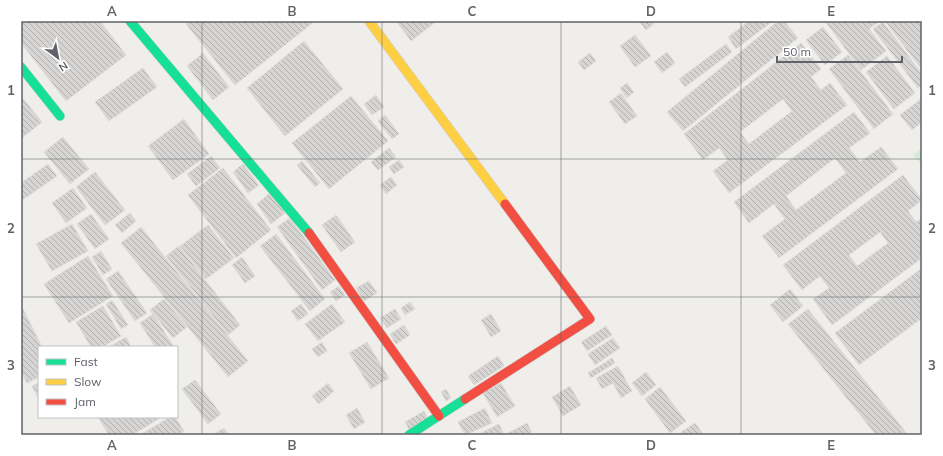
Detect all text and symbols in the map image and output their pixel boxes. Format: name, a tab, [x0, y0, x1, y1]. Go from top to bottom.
text: A	[107, 3, 117, 19]
text: B	[288, 3, 297, 19]
text: C	[468, 3, 477, 19]
text: D	[646, 3, 656, 19]
text: E	[827, 3, 835, 19]
north arrow	[38, 38, 78, 78]
scale bar	[777, 38, 902, 64]
text: 50 m	[783, 44, 811, 59]
text: N	[56, 58, 71, 75]
text: 1	[7, 82, 15, 98]
text: 1	[928, 82, 936, 98]
text: 2	[7, 220, 15, 236]
text: 2	[928, 220, 936, 236]
legend	[38, 346, 178, 418]
text: Fast	[74, 354, 98, 369]
text: 3	[7, 357, 15, 373]
text: 3	[928, 357, 936, 373]
text: Slow	[74, 374, 102, 389]
text: Jam	[74, 394, 96, 409]
text: A	[107, 437, 117, 453]
text: B	[288, 437, 297, 453]
text: C	[468, 437, 477, 453]
text: D	[646, 437, 656, 453]
text: E	[827, 437, 835, 453]

